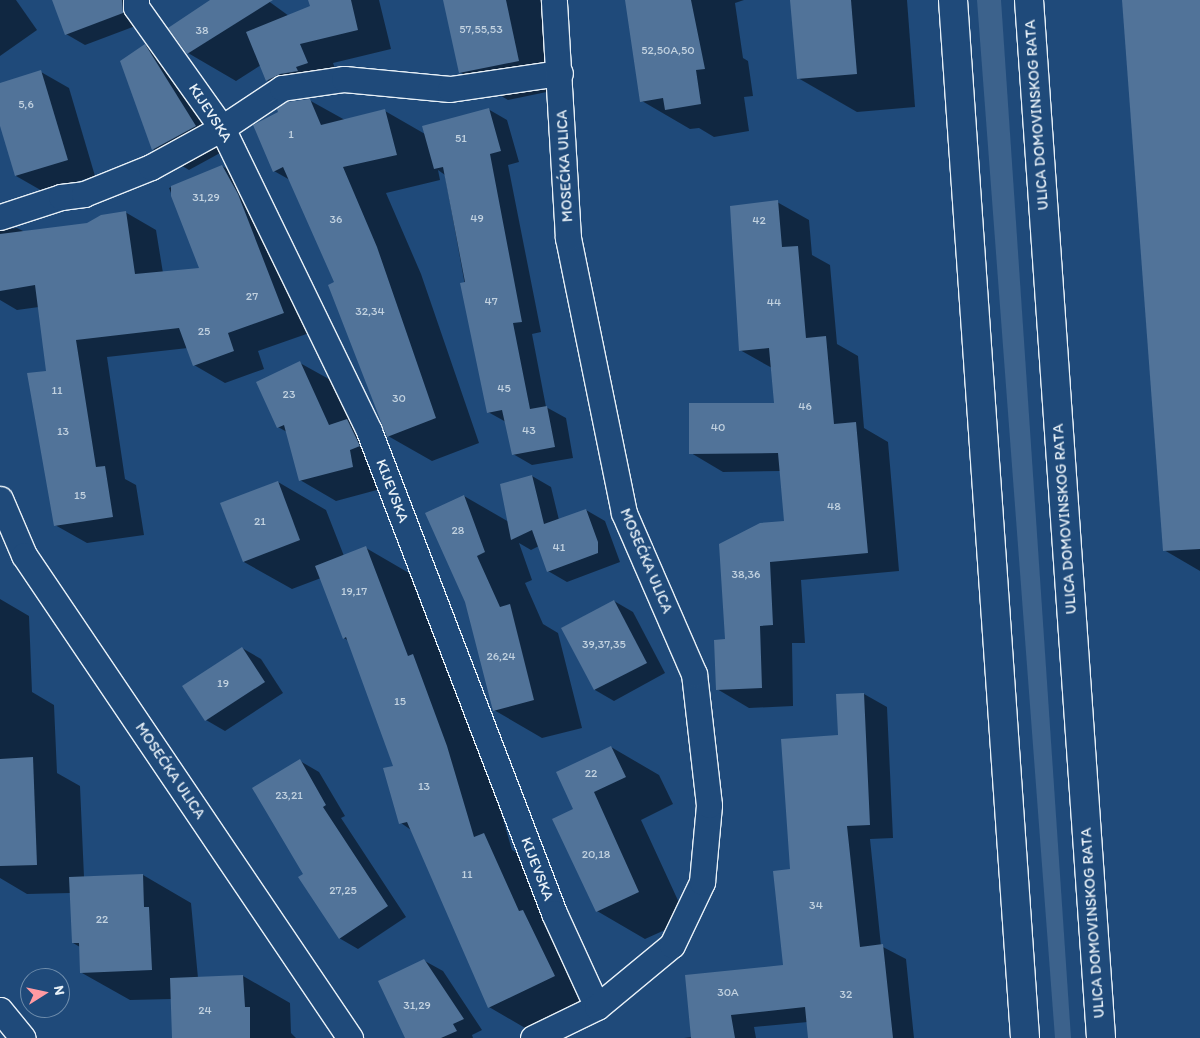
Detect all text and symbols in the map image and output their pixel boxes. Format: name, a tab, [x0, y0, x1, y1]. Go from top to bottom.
street label: ULICA DOMOVINSKOG RATA	[1021, 19, 1053, 211]
house number: 57,55,53	[459, 23, 503, 37]
house number: 38	[195, 24, 209, 38]
house number: 52,50A,50	[641, 44, 695, 58]
street label: KIJEVSKA	[184, 80, 236, 146]
house number: 5,6	[18, 98, 34, 112]
street label: MOSEĆKA ULICA	[553, 109, 577, 223]
house number: 1	[288, 128, 294, 142]
house number: 51	[455, 132, 467, 146]
house number: 31,29	[192, 191, 220, 205]
house number: 49	[470, 212, 484, 226]
house number: 36	[330, 213, 342, 227]
house number: 42	[752, 214, 766, 228]
house number: 27	[246, 290, 258, 304]
house number: 47	[484, 295, 498, 309]
house number: 44	[767, 296, 781, 310]
house number: 32,34	[355, 305, 385, 319]
house number: 25	[198, 325, 210, 339]
house number: 45	[497, 382, 511, 396]
house number: 11	[51, 384, 63, 398]
house number: 23	[283, 388, 295, 402]
house number: 30	[392, 392, 406, 406]
house number: 46	[798, 400, 812, 414]
house number: 40	[711, 421, 725, 435]
street label: ULICA DOMOVINSKOG RATA	[1049, 423, 1081, 615]
house number: 43	[522, 424, 536, 438]
house number: 13	[57, 425, 69, 439]
street label: KIJEVSKA	[372, 457, 412, 525]
house number: 15	[74, 489, 86, 503]
house number: 48	[827, 500, 841, 514]
street label: MOSEĆKA ULICA	[616, 506, 676, 616]
house number: 21	[254, 515, 266, 529]
house number: 28	[452, 524, 464, 538]
house number: 41	[553, 541, 565, 555]
house number: 38,36	[732, 568, 760, 582]
house number: 19,17	[341, 585, 367, 599]
house number: 39,37,35	[582, 638, 626, 652]
house number: 26,24	[486, 650, 516, 664]
house number: 19	[217, 677, 229, 691]
house number: 15	[394, 695, 406, 709]
street label: MOSEĆKA ULICA	[131, 719, 209, 823]
house number: 22	[585, 767, 597, 781]
house number: 13	[418, 780, 430, 794]
house number: 23,21	[275, 789, 303, 803]
street label: ULICA DOMOVINSKOG RATA	[1077, 827, 1109, 1019]
street label: KIJEVSKA	[517, 835, 557, 903]
house number: 20,18	[582, 848, 610, 862]
house number: 11	[461, 868, 473, 882]
house number: 27,25	[329, 884, 357, 898]
house number: 34	[809, 899, 823, 913]
house number: 22	[96, 913, 108, 927]
north arrow	[20, 968, 70, 1018]
text: N	[50, 984, 68, 997]
house number: 30A	[717, 986, 739, 1000]
house number: 32	[840, 988, 852, 1002]
house number: 31,29	[403, 999, 431, 1013]
house number: 24	[198, 1004, 212, 1018]

